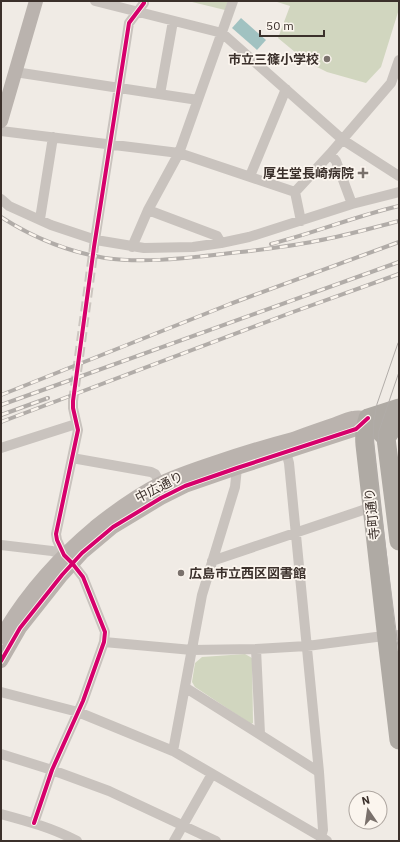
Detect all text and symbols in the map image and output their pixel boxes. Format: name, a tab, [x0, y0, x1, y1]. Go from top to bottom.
scale bar	[260, 12, 324, 38]
text: 50 m	[266, 18, 294, 33]
place label: 市立三篠小学校	[228, 51, 319, 68]
marker: 市立三篠小学校	[322, 54, 332, 64]
place label: 厚生堂長崎病院	[263, 165, 354, 182]
marker: 厚生堂長崎病院	[357, 167, 369, 179]
street label: 中広通り	[132, 468, 186, 506]
street label: 寺町通り	[361, 487, 383, 541]
place label: 広島市立西区図書館	[189, 565, 306, 582]
marker: 広島市立西区図書館	[176, 568, 186, 578]
north arrow	[348, 790, 388, 830]
text: N	[360, 793, 371, 808]

